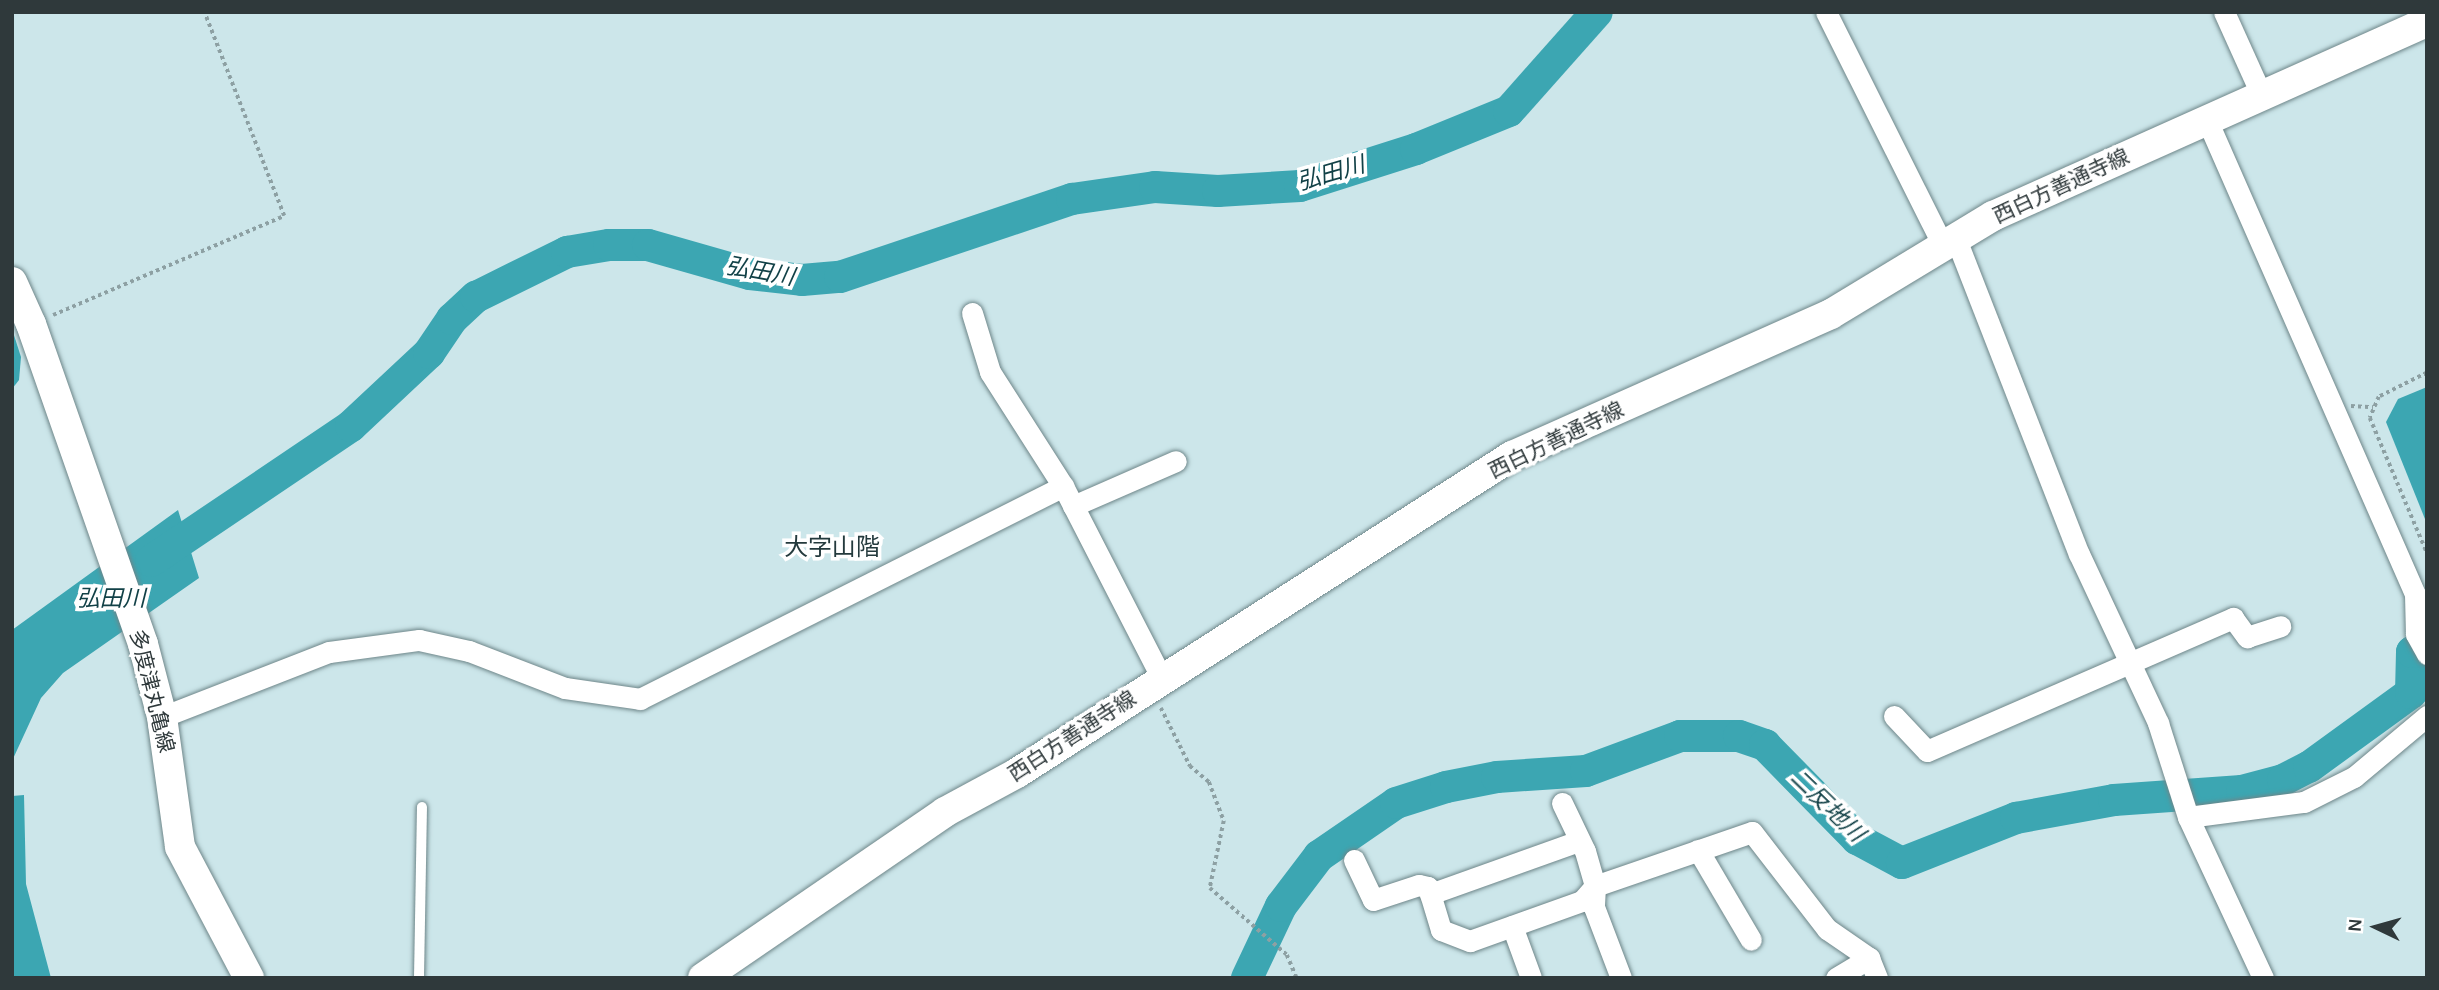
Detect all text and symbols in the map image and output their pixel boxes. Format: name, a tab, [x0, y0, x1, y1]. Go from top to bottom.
street label: 西白方善通寺線	[1989, 144, 2133, 228]
water label: 弘田川	[1294, 151, 1368, 197]
water label: 弘田川	[724, 252, 796, 292]
street label: 西白方善通寺線	[1484, 396, 1628, 484]
district label: 大字山階	[784, 534, 880, 562]
water label: 弘田川	[77, 585, 145, 613]
street label: 多度津丸亀線	[125, 627, 179, 755]
street label: 西白方善通寺線	[1003, 685, 1141, 787]
water label: 二反地川	[1784, 764, 1870, 848]
north arrow	[2341, 892, 2411, 962]
text: N	[2344, 917, 2367, 933]

